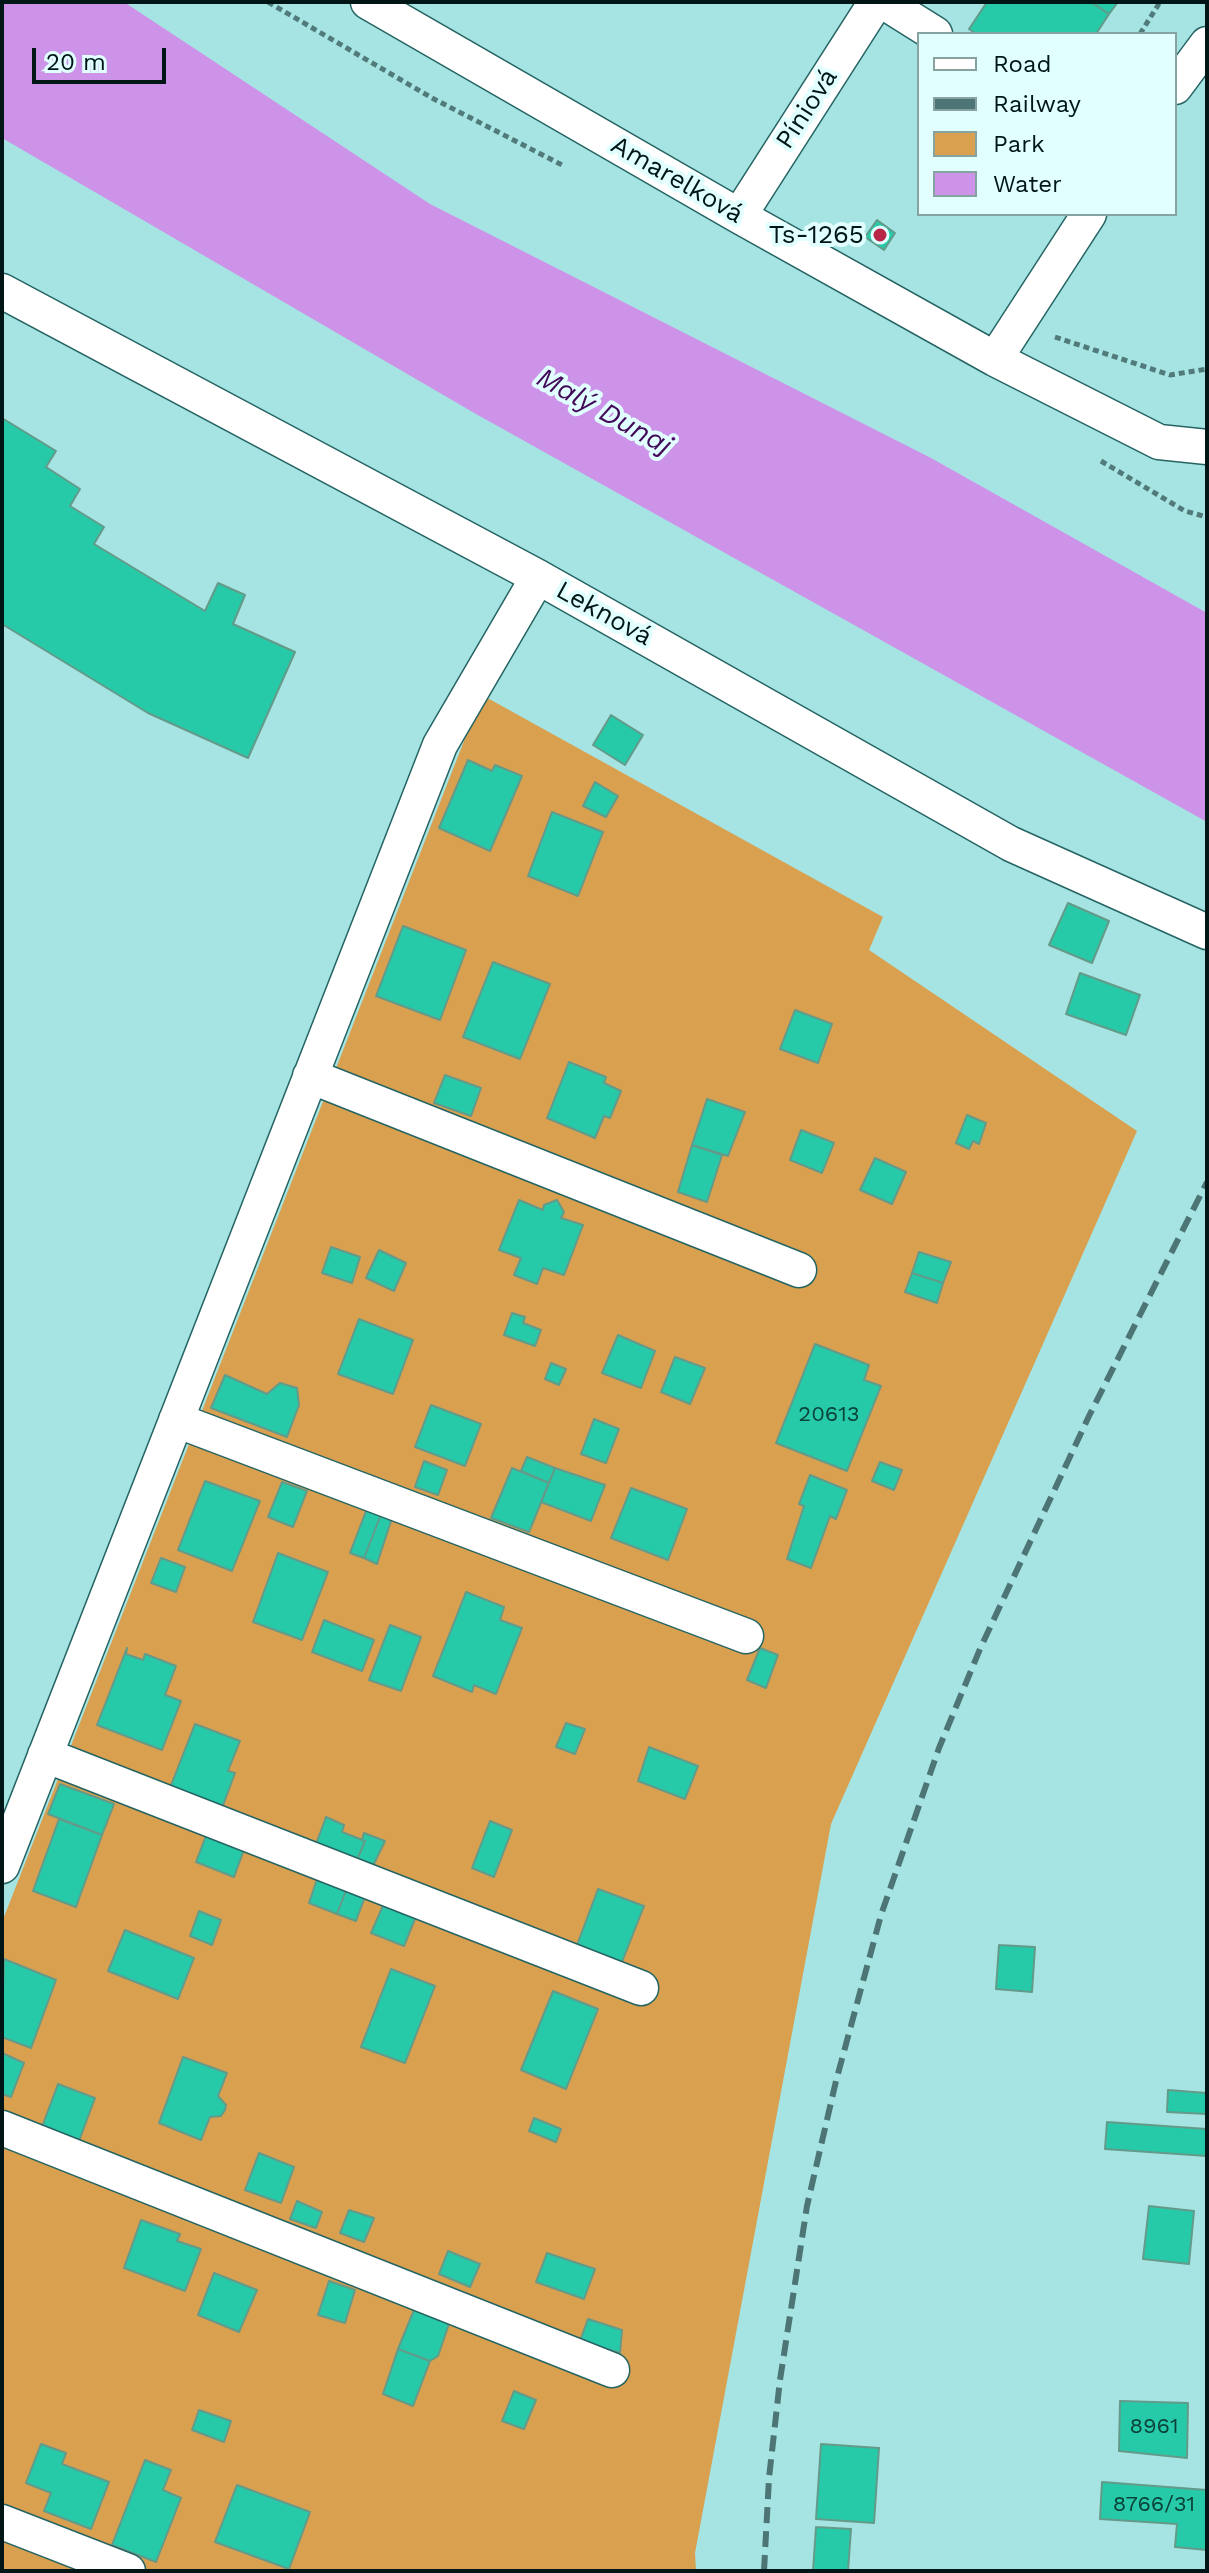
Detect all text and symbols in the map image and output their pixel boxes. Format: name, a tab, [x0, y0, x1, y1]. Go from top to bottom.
scale bar	[36, 32, 170, 82]
legend	[917, 32, 1177, 216]
text: 20 m	[46, 48, 106, 76]
text: Road	[993, 50, 1052, 78]
street label: Píniová	[770, 63, 844, 155]
text: Railway	[993, 90, 1081, 118]
street label: Amarelková	[605, 130, 749, 230]
text: Park	[993, 130, 1045, 158]
text: Water	[993, 170, 1062, 198]
place label: Ts-1265	[769, 219, 864, 251]
marker: Ts-1265	[871, 226, 889, 244]
water label: Malý Dunaj	[531, 361, 677, 463]
street label: Leknová	[551, 575, 657, 653]
house number: 20613	[798, 1402, 860, 1428]
house number: 8961	[1129, 2414, 1179, 2440]
house number: 8766/31	[1113, 2492, 1195, 2518]

